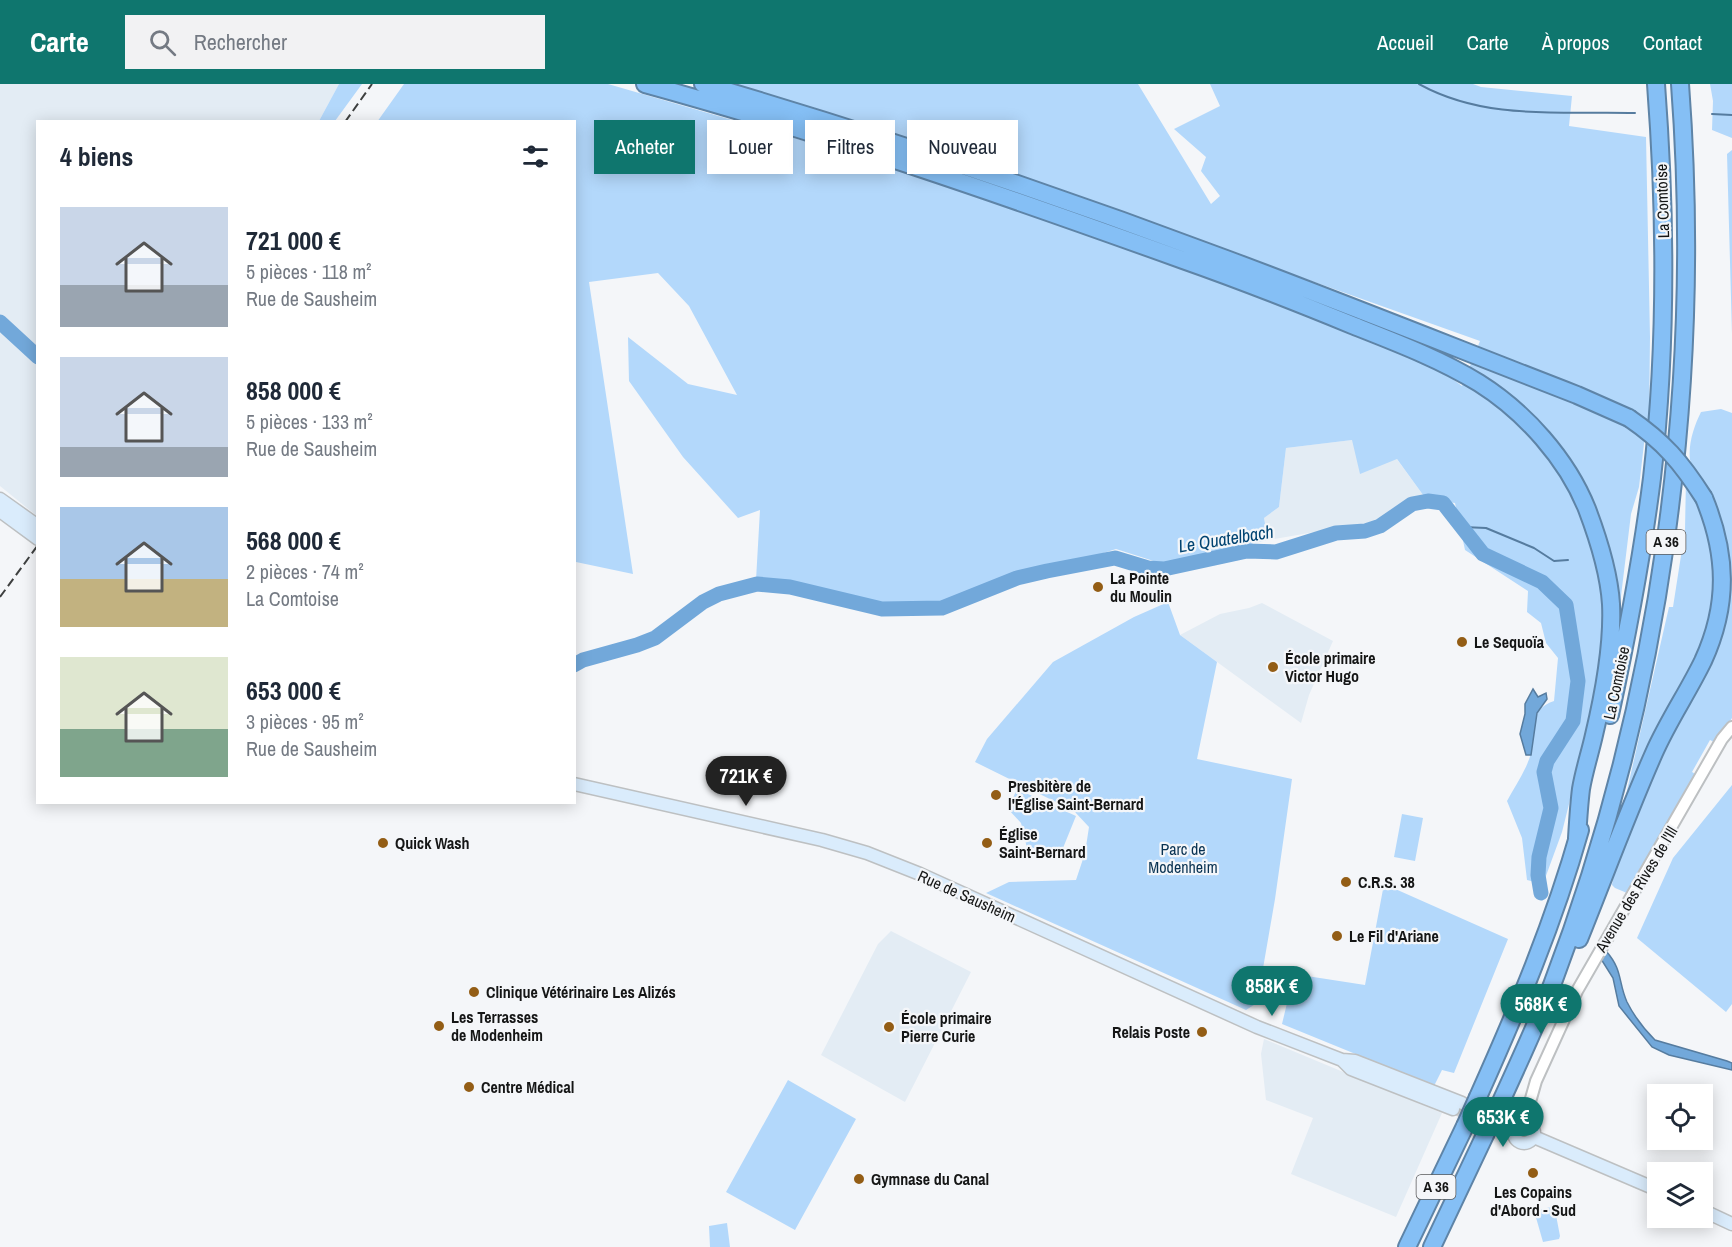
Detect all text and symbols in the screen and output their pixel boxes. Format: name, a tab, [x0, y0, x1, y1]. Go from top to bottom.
search box	[125, 15, 545, 69]
text: Carte	[30, 23, 89, 61]
icon: search	[146, 26, 179, 59]
text: Rechercher	[194, 27, 287, 57]
text: Accueil	[1377, 28, 1434, 57]
text: Carte	[1467, 28, 1509, 57]
text: À propos	[1542, 28, 1610, 57]
text: Contact	[1643, 28, 1702, 57]
chip: Acheter	[594, 120, 695, 174]
chip: Louer	[707, 120, 793, 174]
chip: Filtres	[805, 120, 895, 174]
chip: Nouveau	[907, 120, 1018, 174]
text: 4 biens	[60, 139, 133, 174]
icon: filters	[519, 140, 552, 173]
street label: La Comtoise	[1650, 163, 1674, 239]
text: 721 000 €	[246, 223, 341, 258]
icon: home	[108, 231, 180, 303]
text: 5 pièces · 118 m²	[246, 258, 372, 285]
text: Rue de Sausheim	[246, 285, 377, 312]
text: 858 000 €	[246, 373, 341, 408]
icon: home	[108, 381, 180, 453]
text: 5 pièces · 133 m²	[246, 408, 373, 435]
text: Rue de Sausheim	[246, 435, 377, 462]
water label: Le Quatelbach	[1177, 519, 1275, 558]
text: 568 000 €	[246, 523, 341, 558]
road number: A 36	[1646, 530, 1686, 554]
icon: home	[108, 531, 180, 603]
text: 2 pièces · 74 m²	[246, 558, 364, 585]
place label: La Pointe du Moulin	[1110, 567, 1172, 607]
marker: La Pointe du Moulin	[1091, 580, 1105, 594]
text: La Comtoise	[246, 585, 339, 612]
place label: Le Sequoïa	[1474, 631, 1545, 653]
marker: Le Sequoïa	[1455, 635, 1469, 649]
street label: La Comtoise	[1598, 644, 1634, 722]
place label: École primaire Victor Hugo	[1285, 647, 1375, 687]
marker: École primaire Victor Hugo	[1266, 660, 1280, 674]
text: 653 000 €	[246, 673, 341, 708]
icon: home	[108, 681, 180, 753]
text: 3 pièces · 95 m²	[246, 708, 364, 735]
text: Rue de Sausheim	[246, 735, 377, 762]
pin: 721K €	[697, 756, 795, 807]
text: 721K €	[720, 762, 772, 789]
place label: Presbitère de l'Église Saint-Bernard	[1008, 775, 1144, 815]
marker: Presbitère de l'Église Saint-Bernard	[989, 788, 1003, 802]
street label: Avenue des Rives de l'Ill	[1589, 822, 1682, 957]
place label: Église Saint-Bernard	[999, 823, 1086, 863]
place label: Quick Wash	[395, 832, 470, 854]
marker: Quick Wash	[376, 836, 390, 850]
marker: Église Saint-Bernard	[980, 836, 994, 850]
park label: Parc de Modenheim	[1148, 838, 1218, 878]
street label: Rue de Sausheim	[915, 865, 1019, 927]
place label: C.R.S. 38	[1358, 871, 1415, 893]
marker: C.R.S. 38	[1339, 875, 1353, 889]
place label: Le Fil d'Ariane	[1349, 925, 1439, 947]
marker: Le Fil d'Ariane	[1330, 929, 1344, 943]
pin: 858K €	[1223, 966, 1321, 1017]
text: 858K €	[1246, 972, 1298, 999]
place label: Clinique Vétérinaire Les Alizés	[486, 981, 676, 1003]
pin: 568K €	[1492, 984, 1590, 1035]
marker: Clinique Vétérinaire Les Alizés	[467, 985, 481, 999]
text: 568K €	[1515, 990, 1567, 1017]
place label: Les Terrasses de Modenheim	[451, 1006, 543, 1046]
place label: École primaire Pierre Curie	[901, 1007, 991, 1047]
marker: Les Terrasses de Modenheim	[432, 1019, 446, 1033]
marker: École primaire Pierre Curie	[882, 1020, 896, 1034]
place label: Relais Poste	[1112, 1021, 1190, 1043]
marker: Relais Poste	[1195, 1025, 1209, 1039]
place label: Centre Médical	[481, 1076, 574, 1098]
marker: Centre Médical	[462, 1080, 476, 1094]
map controls	[1647, 1084, 1713, 1228]
button: locate	[1647, 1084, 1713, 1150]
pin: 653K €	[1454, 1097, 1552, 1148]
text: 653K €	[1477, 1103, 1529, 1130]
button: layers	[1647, 1162, 1713, 1228]
marker: Les Copains d'Abord - Sud	[1526, 1166, 1540, 1180]
place label: Gymnase du Canal	[871, 1168, 989, 1190]
marker: Gymnase du Canal	[852, 1172, 866, 1186]
road number: A 36	[1416, 1175, 1456, 1199]
place label: Les Copains d'Abord - Sud	[1490, 1181, 1576, 1221]

